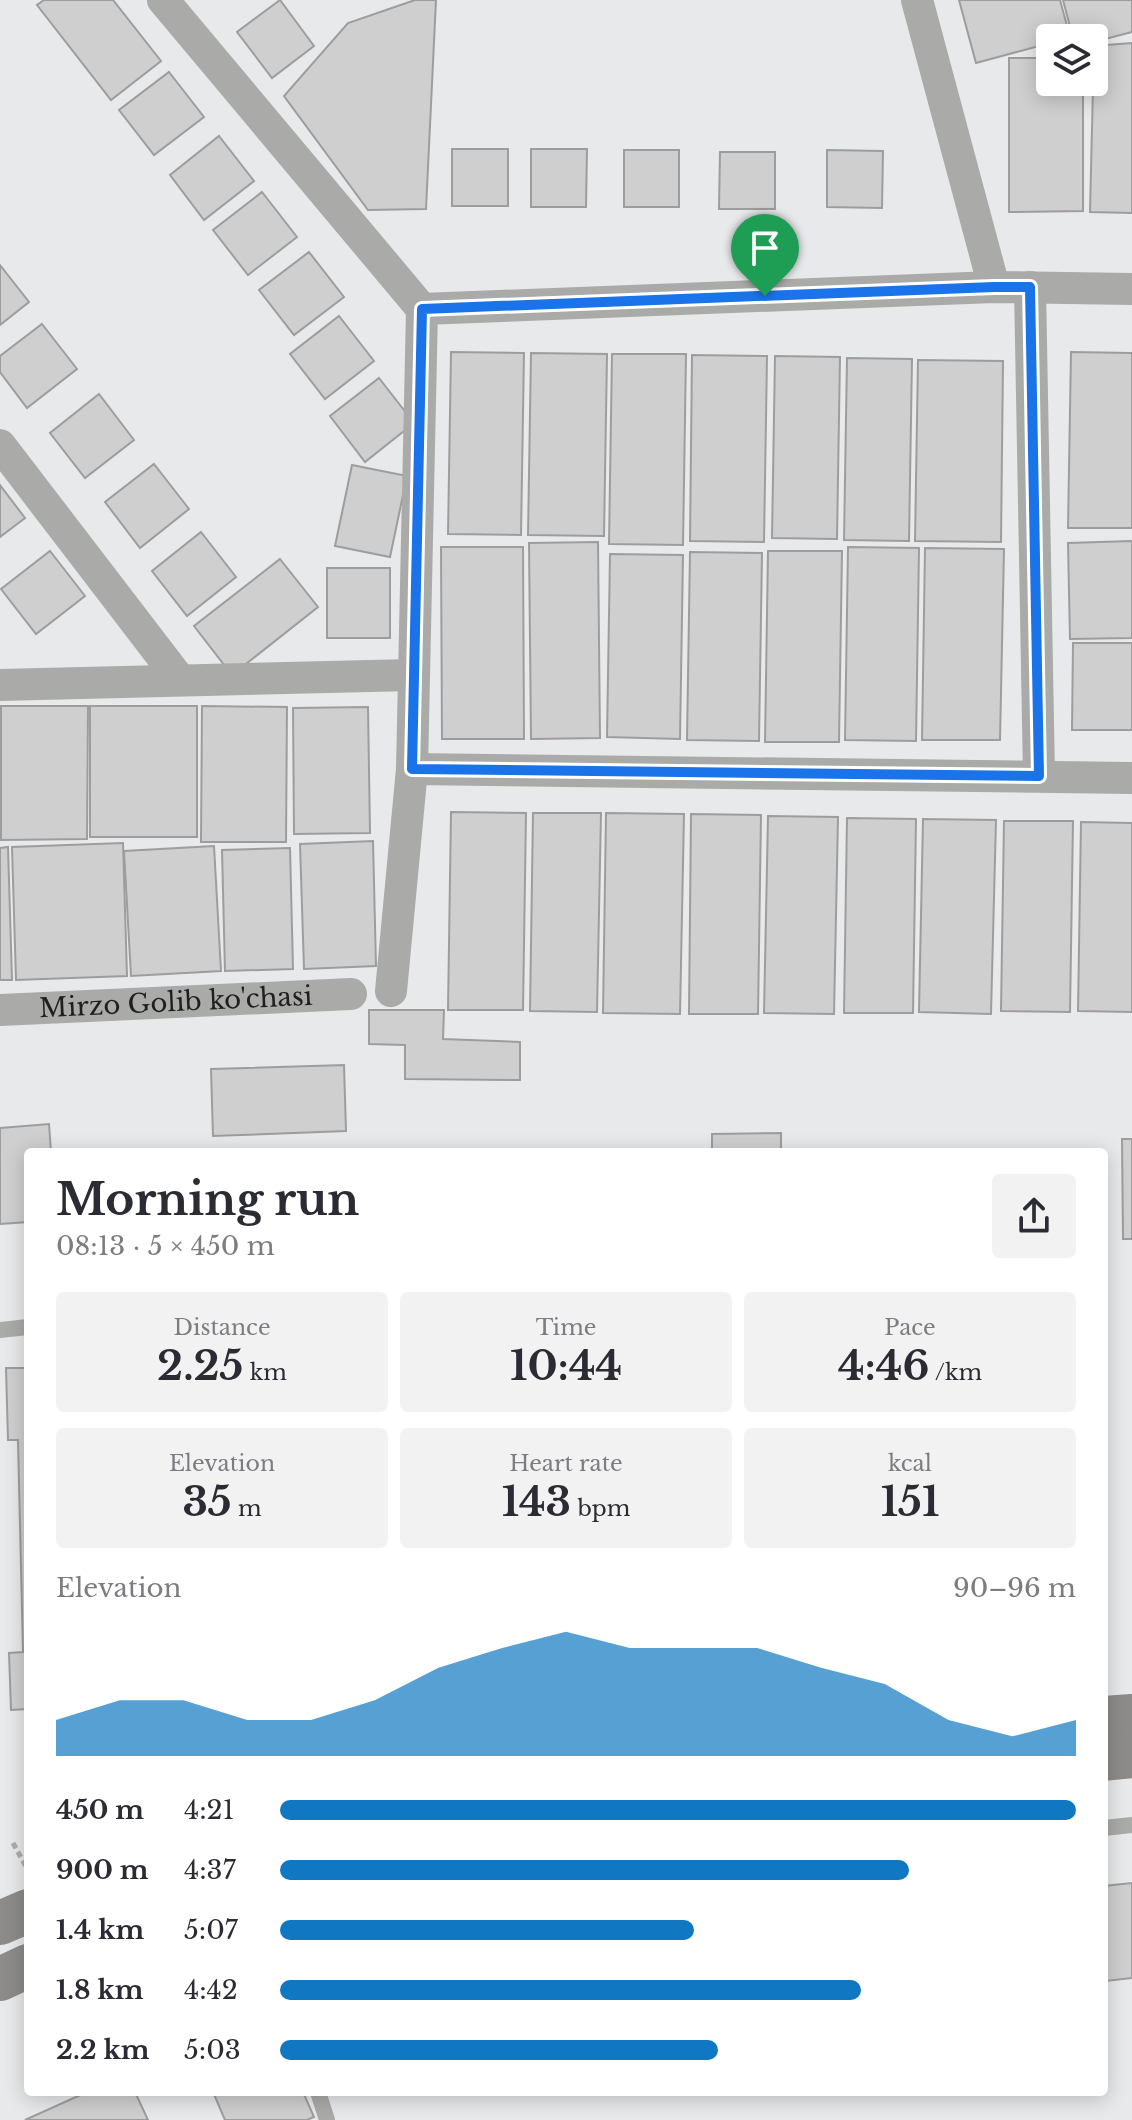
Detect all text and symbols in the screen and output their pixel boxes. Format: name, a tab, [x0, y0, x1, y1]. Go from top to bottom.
map controls	[1036, 24, 1108, 96]
button: layers	[1036, 24, 1108, 96]
pin	[731, 214, 799, 296]
icon: arrive	[743, 226, 787, 270]
street label: Mirzo Golib ko'chasi	[38, 980, 313, 1024]
text: Morning run	[56, 1172, 359, 1227]
button: share	[992, 1174, 1076, 1258]
text: 08:13 · 5 × 450 m	[56, 1230, 275, 1262]
text: Distance	[174, 1314, 271, 1341]
text: Time	[536, 1314, 596, 1341]
text: Pace	[884, 1314, 936, 1341]
text: 2.25	[157, 1341, 243, 1391]
text: 10:44	[510, 1341, 622, 1391]
text: 4:46	[838, 1341, 929, 1391]
text: km	[243, 1359, 287, 1386]
text: /km	[929, 1359, 982, 1386]
text: Elevation	[169, 1450, 275, 1477]
text: Heart rate	[509, 1450, 623, 1477]
text: kcal	[888, 1450, 932, 1477]
text: 35	[182, 1477, 232, 1527]
text: 143	[502, 1477, 571, 1527]
text: 151	[881, 1477, 939, 1527]
text: m	[232, 1495, 262, 1522]
text: bpm	[571, 1495, 630, 1522]
text: Elevation	[56, 1572, 182, 1604]
text: 90–96 m	[953, 1572, 1076, 1604]
text: 450 m	[56, 1794, 144, 1826]
text: 4:21	[184, 1794, 234, 1826]
text: 900 m	[56, 1854, 148, 1886]
text: 4:37	[184, 1854, 236, 1886]
text: 1.4 km	[56, 1914, 144, 1946]
text: 5:07	[184, 1914, 238, 1946]
text: 1.8 km	[56, 1974, 144, 2006]
text: 4:42	[184, 1974, 238, 2006]
text: 2.2 km	[56, 2034, 150, 2066]
text: 5:03	[184, 2034, 241, 2066]

